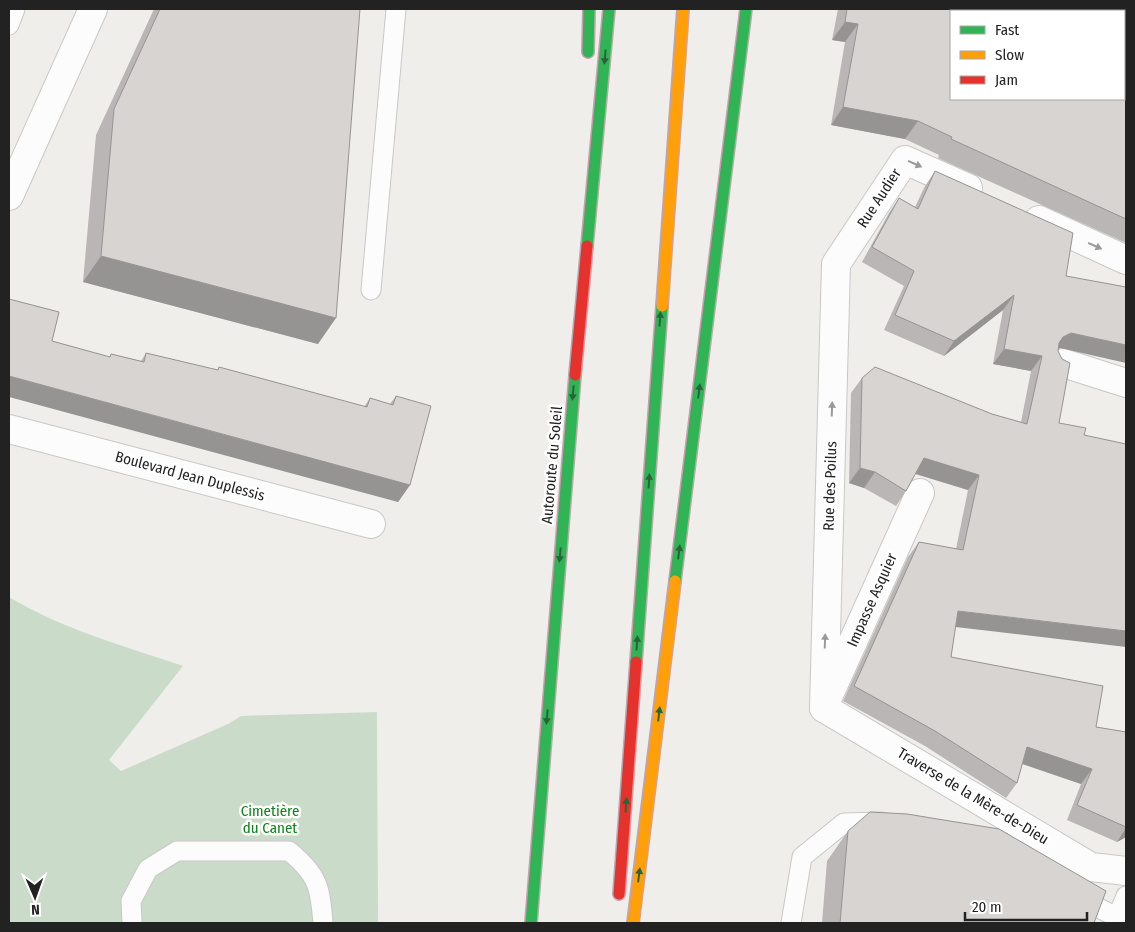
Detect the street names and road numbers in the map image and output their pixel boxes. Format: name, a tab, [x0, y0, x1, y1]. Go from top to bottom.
street label: Rue Audier	[853, 164, 905, 231]
street label: Autoroute du Soleil	[538, 405, 566, 525]
street label: Rue des Poilus	[819, 441, 841, 531]
street label: Boulevard Jean Duplessis	[113, 447, 267, 505]
street label: Impasse Asquier	[843, 550, 901, 650]
street label: Traverse de la Mère-de-Dieu	[894, 744, 1052, 848]

